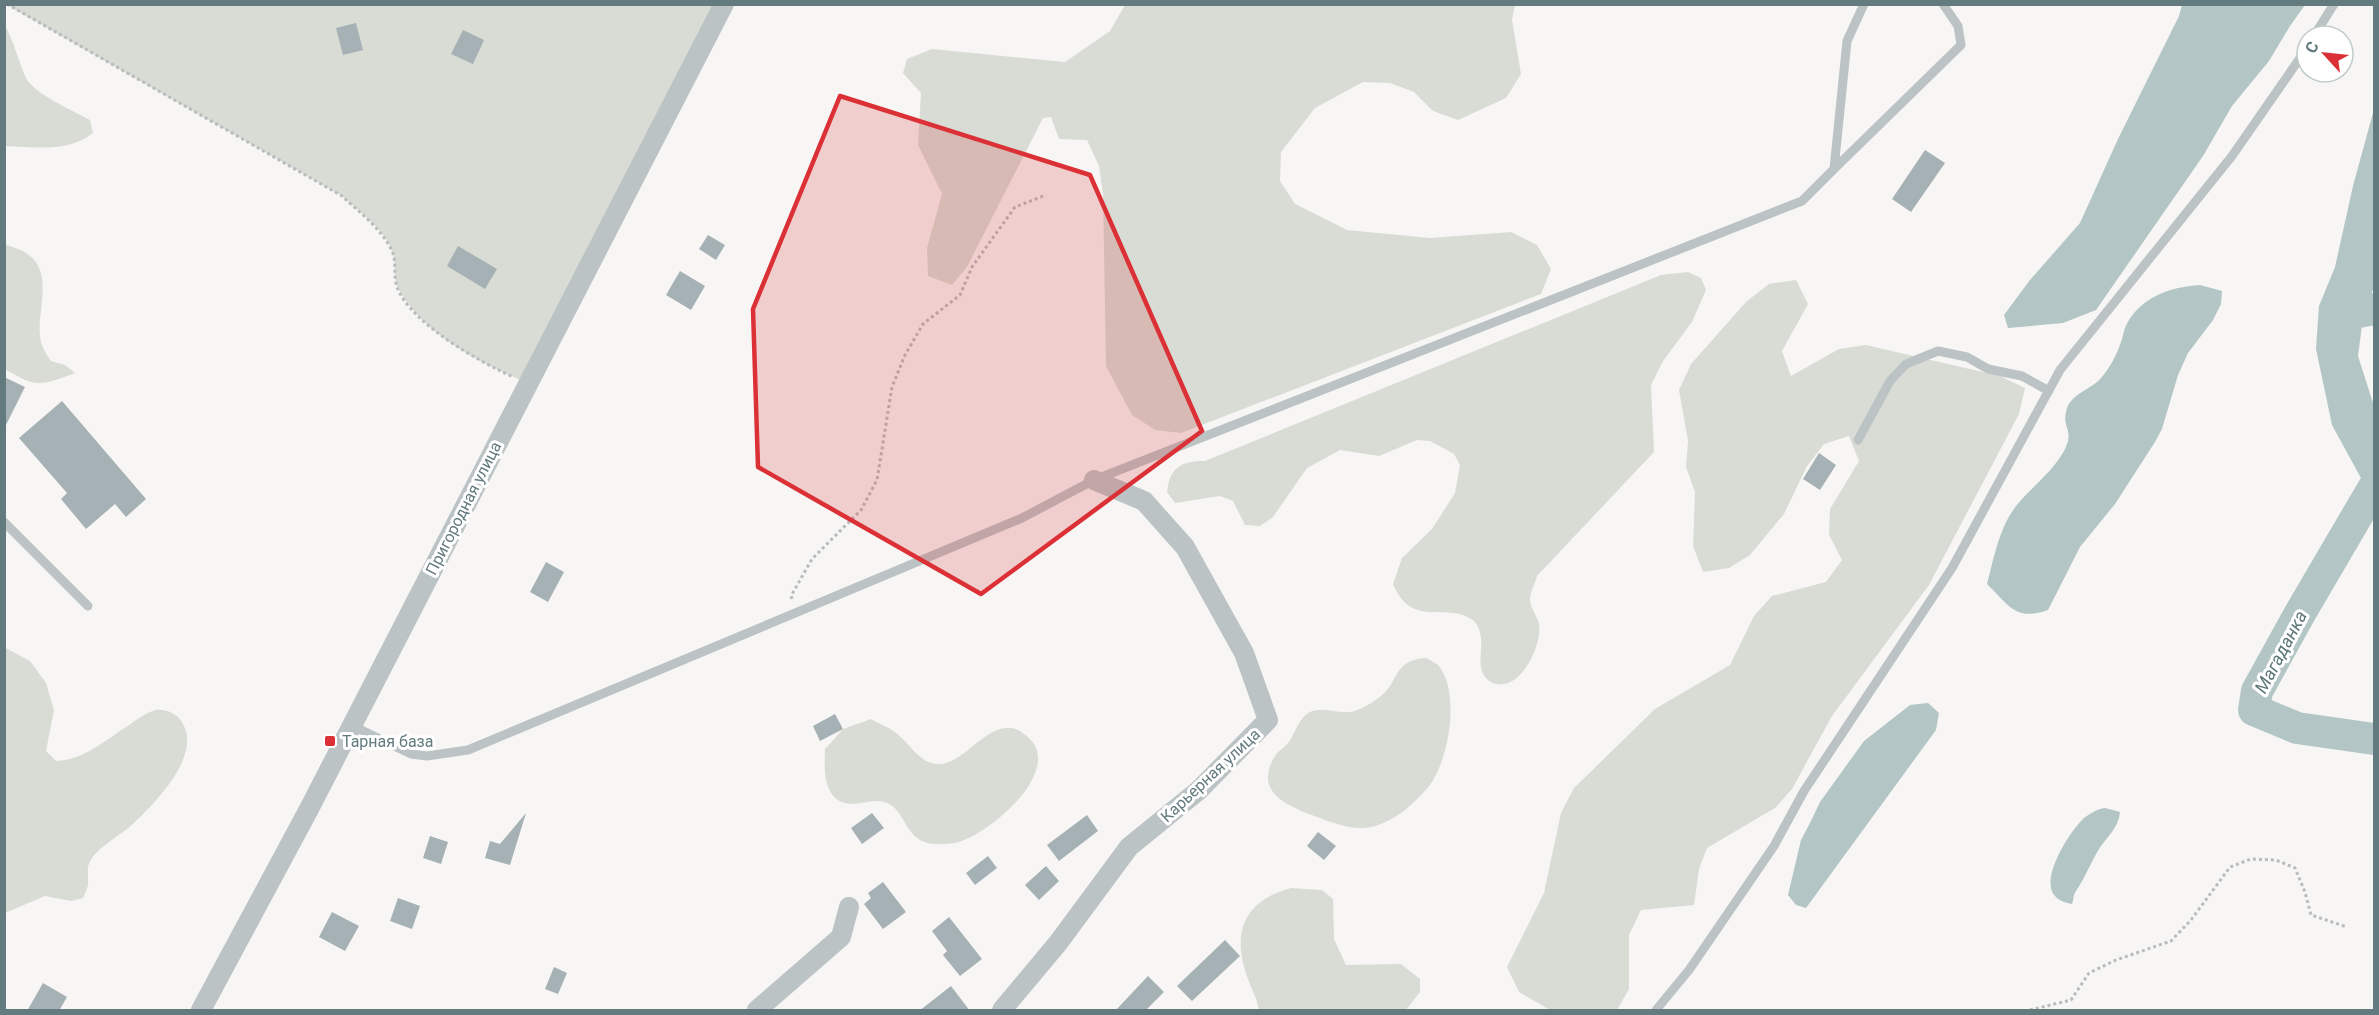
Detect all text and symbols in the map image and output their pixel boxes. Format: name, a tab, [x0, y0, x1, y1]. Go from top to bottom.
north arrow	[2295, 24, 2355, 84]
text: С	[2301, 38, 2323, 56]
street label: Пригородная улица	[422, 438, 505, 578]
water label: Магаданка	[2250, 607, 2311, 697]
street label: Карьерная улица	[1157, 725, 1264, 826]
place label: Тарная база	[342, 732, 433, 751]
marker: Тарная база	[323, 734, 337, 748]

